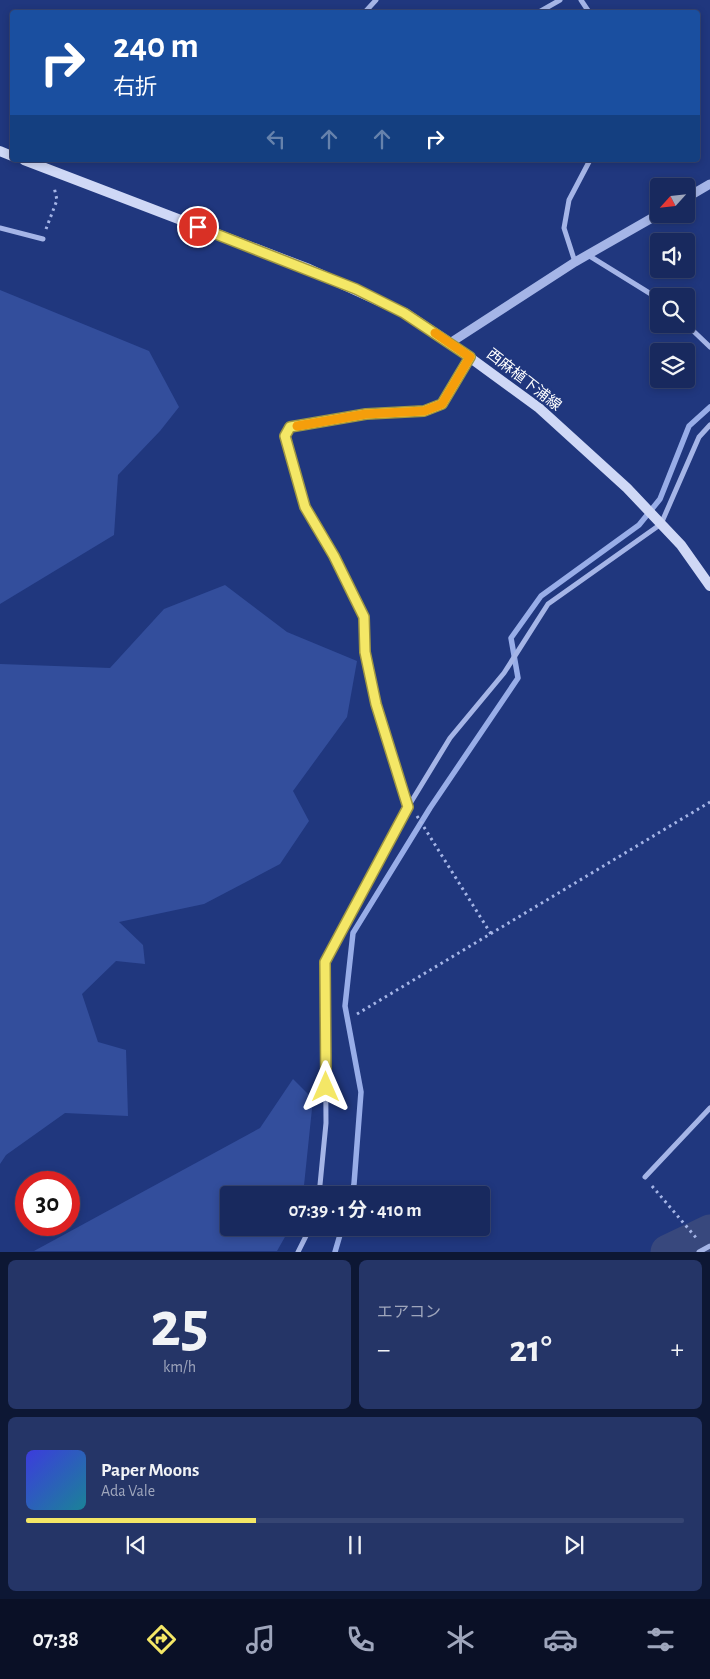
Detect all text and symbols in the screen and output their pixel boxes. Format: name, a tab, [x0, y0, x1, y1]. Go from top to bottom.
text: 240 m	[113, 29, 199, 64]
icon: right	[30, 30, 95, 95]
text: 右折	[113, 76, 157, 98]
icon: left	[262, 125, 290, 153]
icon: ahead	[315, 125, 343, 153]
icon: ahead	[368, 125, 396, 153]
icon: right	[421, 125, 449, 153]
north arrow	[650, 178, 695, 222]
map controls	[650, 178, 695, 388]
pin	[177, 206, 219, 248]
icon: arrive	[184, 213, 212, 241]
button: sound	[650, 233, 695, 278]
button: search	[650, 288, 695, 333]
button: layers	[650, 343, 695, 388]
street label: 西麻植下浦線	[484, 345, 565, 414]
position arrow	[299, 1060, 351, 1112]
speed limit sign: 30	[15, 1171, 80, 1236]
text: 07:39 · 1 分 · 410 m	[288, 1201, 422, 1220]
text: 25	[150, 1293, 209, 1358]
text: エアコン	[377, 1304, 441, 1320]
text: 21°	[509, 1331, 552, 1369]
text: −	[377, 1336, 390, 1364]
text: +	[671, 1336, 684, 1364]
text: km/h	[163, 1359, 196, 1375]
text: Paper Moons	[101, 1461, 199, 1480]
text: Ada Vale	[101, 1483, 155, 1499]
icon: previous	[122, 1531, 150, 1559]
icon: pause	[341, 1531, 369, 1559]
icon: next	[560, 1531, 588, 1559]
icon: directions	[144, 1622, 179, 1657]
icon: music	[243, 1622, 278, 1657]
icon: phone	[343, 1622, 378, 1657]
icon: climate	[443, 1622, 478, 1657]
icon: car	[543, 1622, 578, 1657]
icon: filters	[643, 1622, 678, 1657]
text: 07:38	[32, 1628, 79, 1650]

